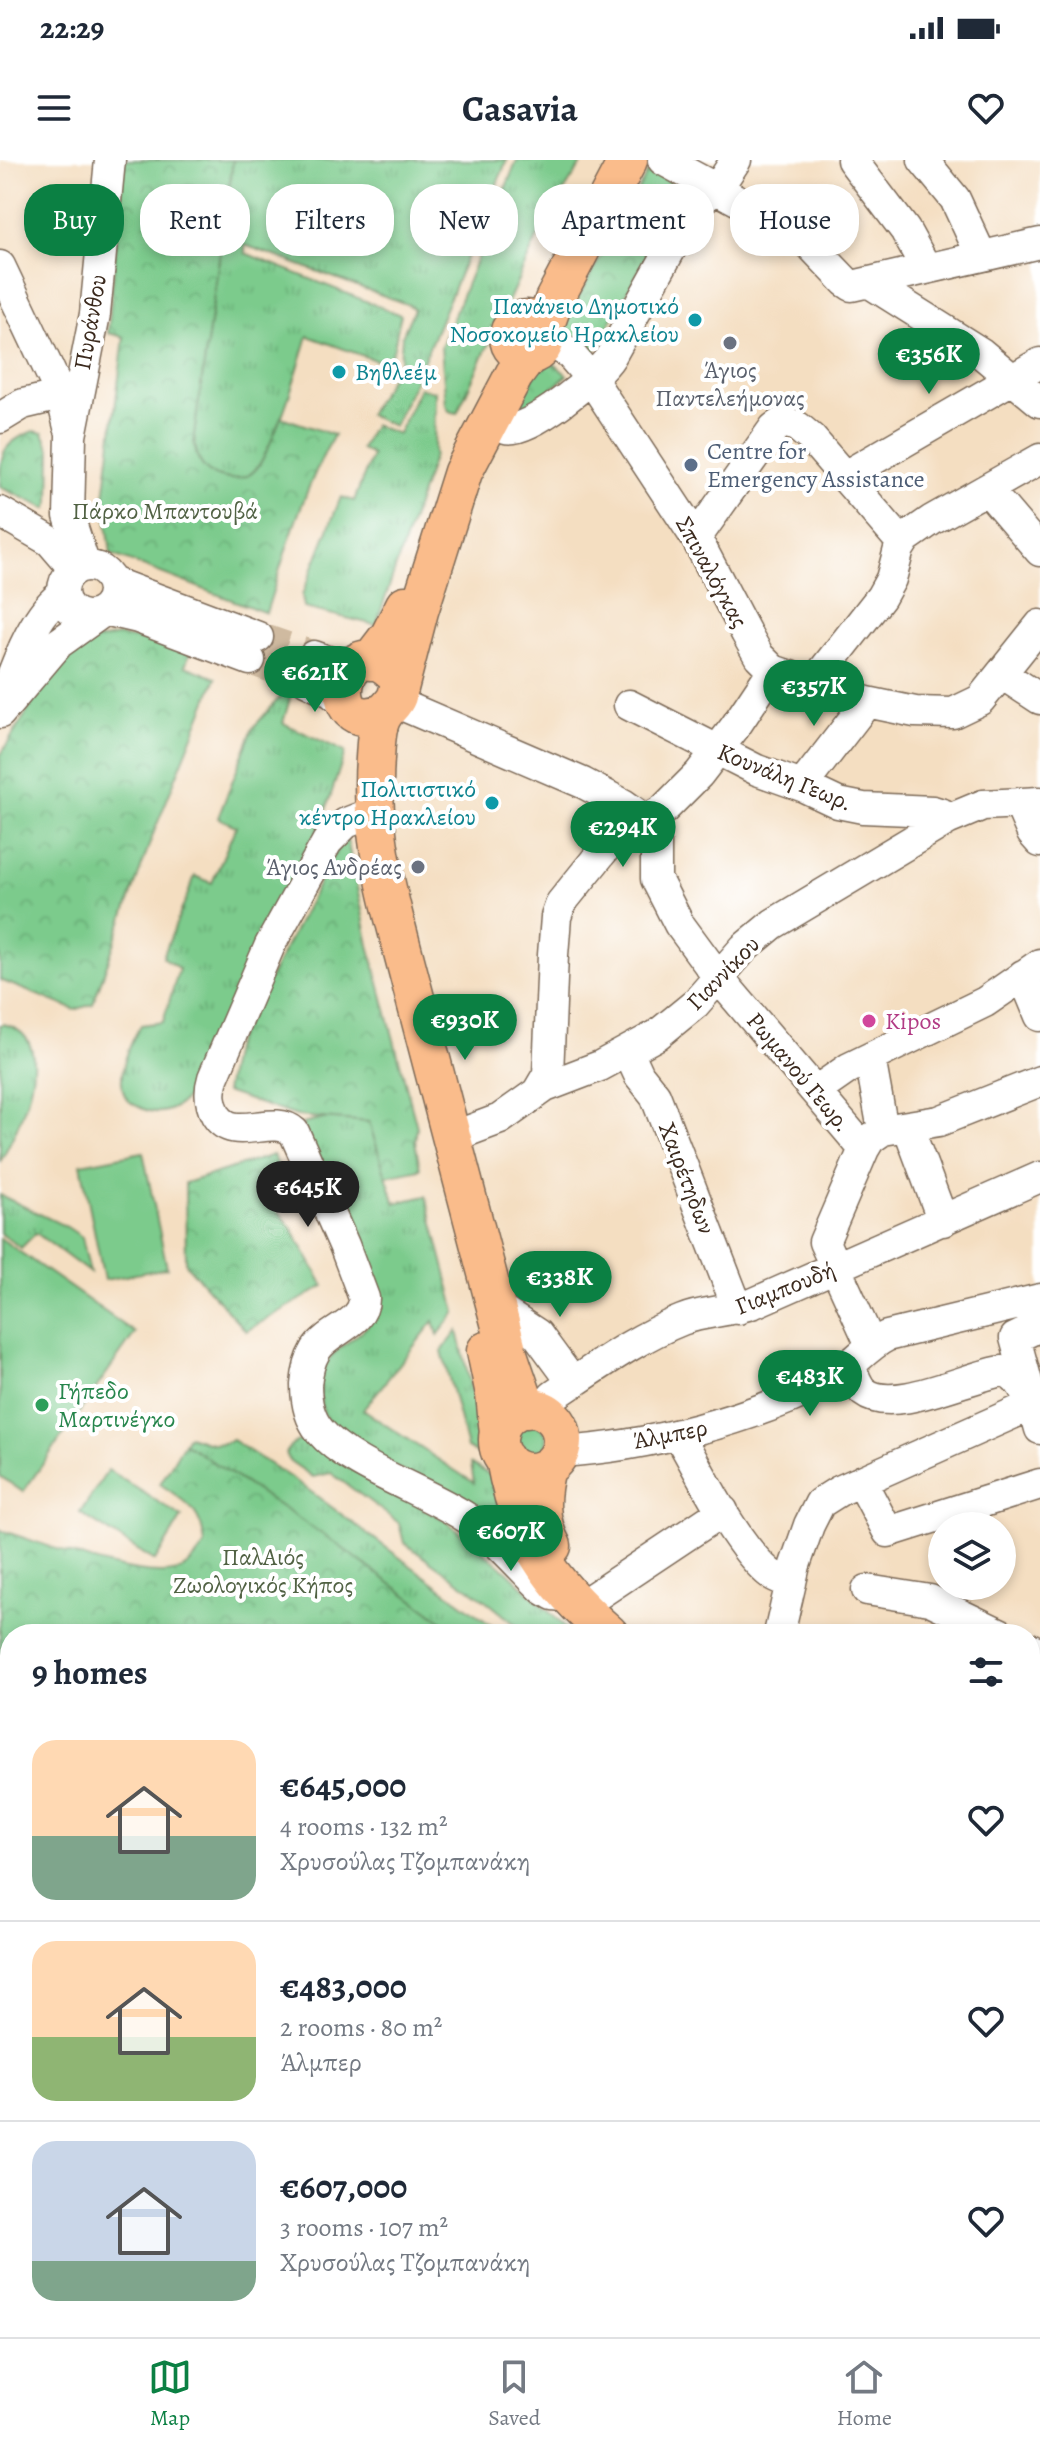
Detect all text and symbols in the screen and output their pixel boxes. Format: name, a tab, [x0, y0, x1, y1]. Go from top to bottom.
text: 22:29	[40, 8, 105, 48]
text: Casavia	[462, 84, 578, 133]
icon: menu	[32, 86, 76, 130]
icon: heart	[964, 86, 1008, 130]
chip: Buy	[24, 184, 124, 256]
chip: Rent	[140, 184, 250, 256]
chip: Filters	[266, 184, 394, 256]
chip: New	[410, 184, 518, 256]
chip: Apartment	[534, 184, 714, 256]
chip: House	[730, 184, 859, 256]
street label: Πυράνθου	[66, 272, 114, 372]
place label: Πανάνειο Δημοτικό Νοσοκομείο Ηρακλείου	[449, 290, 679, 350]
marker: Πανάνειο Δημοτικό Νοσοκομείο Ηρακλείου	[686, 311, 704, 329]
pin: €356K	[873, 328, 985, 396]
marker: Άγιος Παντελεήμονας	[721, 334, 739, 352]
text: €356K	[896, 336, 962, 371]
place label: Άγιος Παντελεήμονας	[655, 354, 805, 414]
place label: Βηθλεέμ	[355, 356, 437, 388]
marker: Βηθλεέμ	[330, 363, 348, 381]
place label: Centre for Emergency Assistance	[707, 435, 925, 495]
marker: Centre for Emergency Assistance	[682, 456, 700, 474]
park label: Πάρκο Μπαντουβά	[72, 495, 258, 527]
street label: Σπιναλόγκας	[668, 510, 756, 634]
pin: €621K	[259, 646, 371, 714]
text: €621K	[282, 654, 348, 689]
pin: €357K	[758, 660, 870, 728]
text: €357K	[781, 668, 847, 703]
street label: Κουνάλη Γεωρ.	[713, 735, 857, 819]
place label: Πολιτιστικό κέντρο Ηρακλείου	[299, 773, 476, 833]
marker: Πολιτιστικό κέντρο Ηρακλείου	[483, 794, 501, 812]
pin: €294K	[567, 801, 679, 869]
text: €294K	[589, 809, 657, 844]
place label: Άγιος Ανδρέας	[265, 851, 402, 883]
marker: Άγιος Ανδρέας	[409, 858, 427, 876]
street label: Γιαννίκου	[679, 929, 767, 1017]
pin: €930K	[409, 994, 521, 1062]
text: €930K	[431, 1002, 499, 1037]
street label: Ρωμανού Γεωρ.	[739, 1005, 859, 1139]
place label: Kipos	[885, 1005, 941, 1037]
marker: Kipos	[860, 1012, 878, 1030]
street label: Χαιρέτηδων	[651, 1118, 723, 1239]
pin: €645K	[252, 1161, 364, 1229]
text: €645K	[274, 1169, 342, 1204]
pin: €338K	[504, 1251, 616, 1319]
street label: Γιαμπουδή	[730, 1253, 840, 1323]
text: €338K	[527, 1259, 593, 1294]
pin: €483K	[754, 1350, 866, 1418]
text: €483K	[776, 1358, 844, 1393]
place label: Γήπεδο Μαρτινέγκο	[58, 1375, 175, 1435]
marker: Γήπεδο Μαρτινέγκο	[33, 1396, 51, 1414]
street label: Άλμπερ	[630, 1411, 710, 1457]
pin: €607K	[455, 1505, 567, 1573]
map controls	[928, 1512, 1016, 1600]
button: layers	[928, 1512, 1016, 1600]
text: €607K	[477, 1513, 545, 1548]
park label: ΠαλΑιός Ζωολογικός Κήπος	[173, 1541, 353, 1601]
text: 9 homes	[32, 1649, 148, 1696]
icon: filters	[964, 1650, 1008, 1694]
text: €645,000	[280, 1762, 406, 1809]
icon: home	[96, 1772, 192, 1868]
icon: heart	[964, 1798, 1008, 1842]
text: 4 rooms · 132 m²	[280, 1809, 447, 1844]
text: Χρυσούλας Τζομπανάκη	[280, 1844, 530, 1879]
text: €483,000	[280, 1963, 407, 2010]
icon: home	[96, 1973, 192, 2069]
icon: heart	[964, 1999, 1008, 2043]
text: 2 rooms · 80 m²	[280, 2010, 442, 2045]
text: Άλμπερ	[280, 2045, 362, 2080]
text: €607,000	[280, 2163, 407, 2210]
icon: home	[96, 2173, 192, 2269]
icon: heart	[964, 2199, 1008, 2243]
text: 3 rooms · 107 m²	[280, 2210, 448, 2245]
text: Χρυσούλας Τζομπανάκη	[280, 2245, 530, 2280]
tab: Map	[148, 2355, 192, 2433]
tab: Saved	[488, 2355, 540, 2433]
tab: Home	[837, 2355, 892, 2433]

